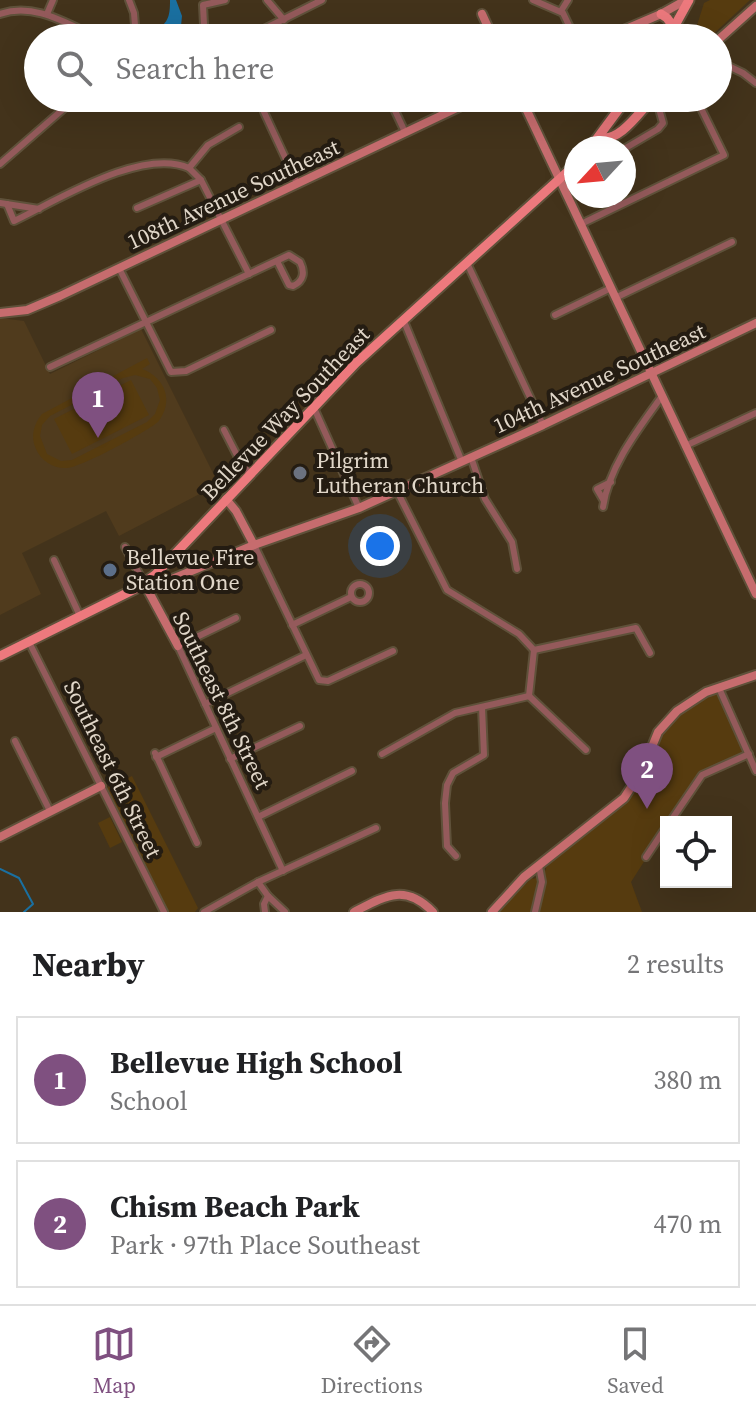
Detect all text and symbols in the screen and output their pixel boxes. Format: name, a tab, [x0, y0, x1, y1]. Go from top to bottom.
search box	[24, 24, 732, 112]
icon: search	[52, 46, 96, 90]
text: Search here	[116, 48, 274, 89]
street label: 108th Avenue Southeast	[122, 131, 345, 256]
north arrow	[564, 136, 636, 208]
street label: 104th Avenue Southeast	[488, 315, 711, 440]
street label: Bellevue Way Southeast	[194, 319, 376, 506]
pin: 1	[72, 372, 124, 438]
place label: Pilgrim Lutheran Church	[316, 445, 484, 500]
marker: Pilgrim Lutheran Church	[291, 464, 309, 482]
your location	[360, 526, 400, 566]
place label: Bellevue Fire Station One	[126, 542, 254, 597]
marker: Bellevue Fire Station One	[101, 561, 119, 579]
street label: Southeast 8th Street	[166, 606, 278, 794]
street label: Southeast 6th Street	[57, 675, 169, 863]
pin: 2	[621, 743, 673, 809]
map controls	[660, 816, 732, 888]
button: locate	[660, 816, 732, 888]
text: Nearby	[32, 941, 145, 987]
text: 2 results	[627, 946, 724, 982]
text: Bellevue High School	[110, 1042, 402, 1083]
text: 1	[53, 1062, 67, 1098]
text: 380 m	[654, 1062, 722, 1098]
text: School	[110, 1083, 187, 1119]
text: Chism Beach Park	[110, 1186, 360, 1227]
text: 2	[53, 1206, 67, 1242]
text: 470 m	[654, 1206, 722, 1242]
text: Park · 97th Place Southeast	[110, 1227, 420, 1263]
tab: Map	[92, 1322, 136, 1400]
tab: Directions	[321, 1322, 423, 1400]
tab: Saved	[607, 1322, 664, 1400]

